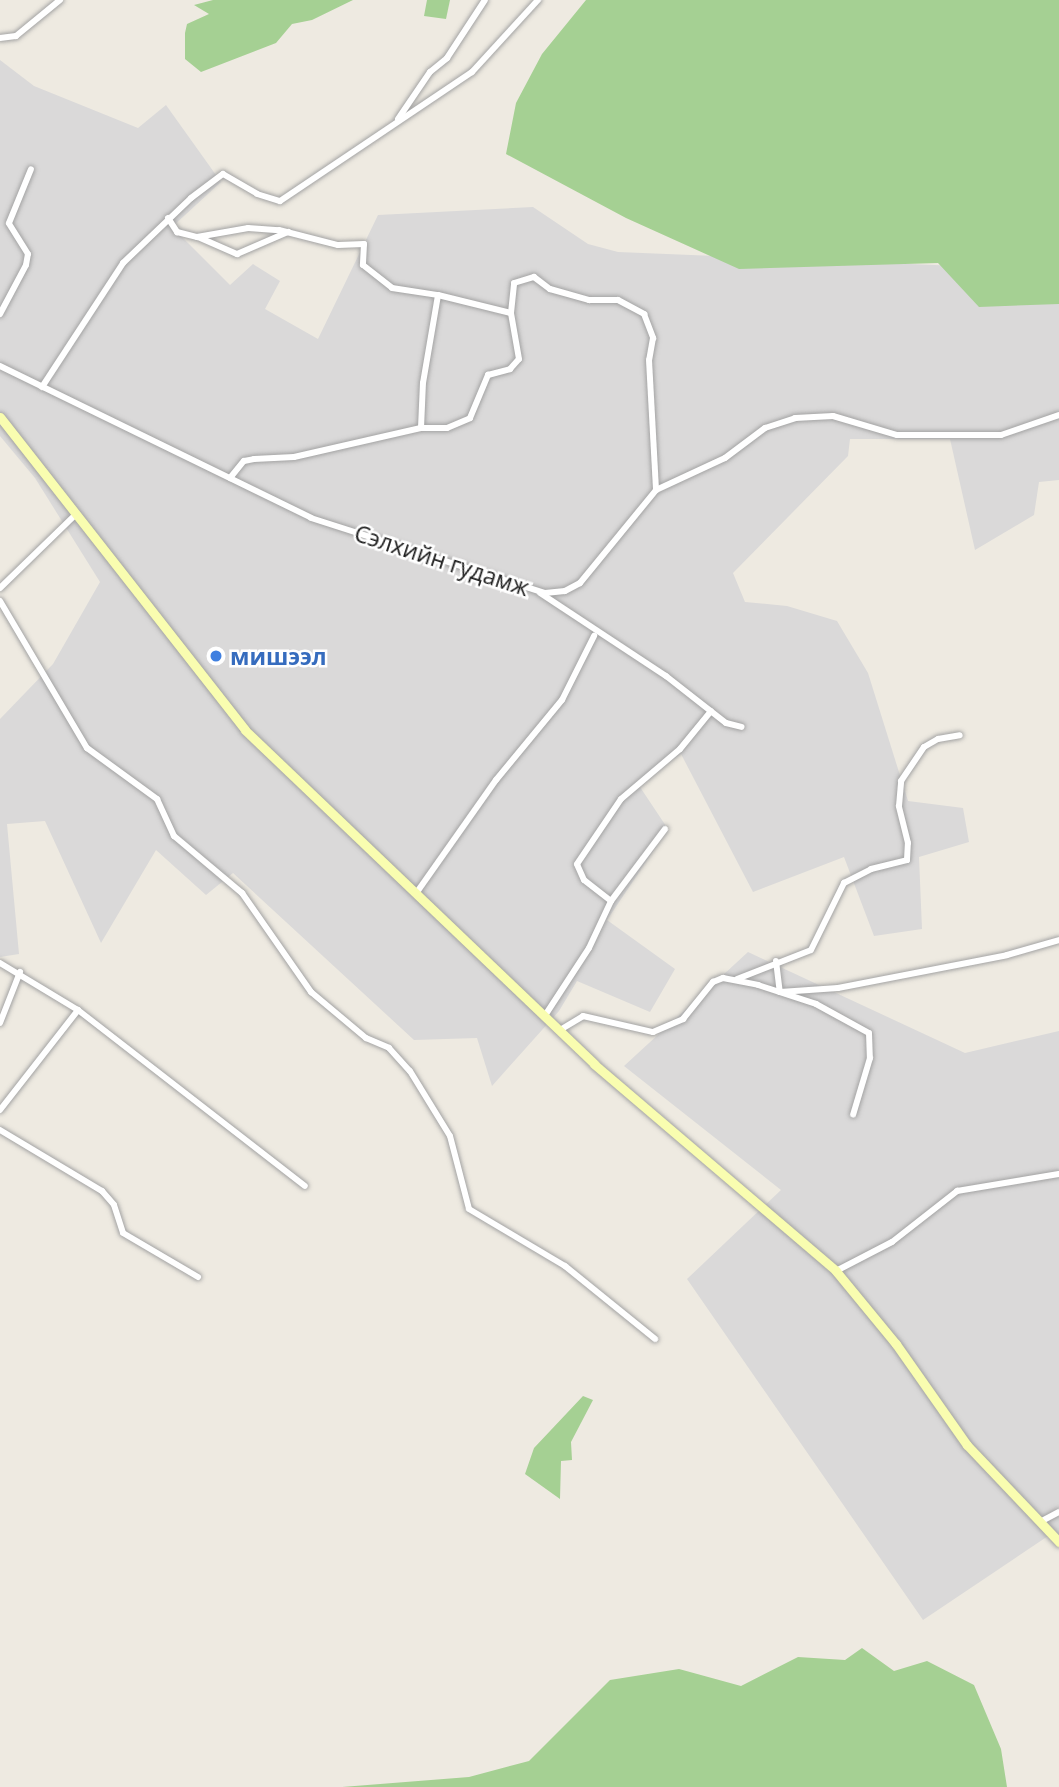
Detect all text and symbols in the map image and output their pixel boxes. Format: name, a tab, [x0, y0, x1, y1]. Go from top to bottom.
street label: Сэлхийн гудамж	[351, 519, 533, 601]
place label: мишээл	[230, 642, 327, 670]
marker: мишээл	[208, 648, 224, 664]

